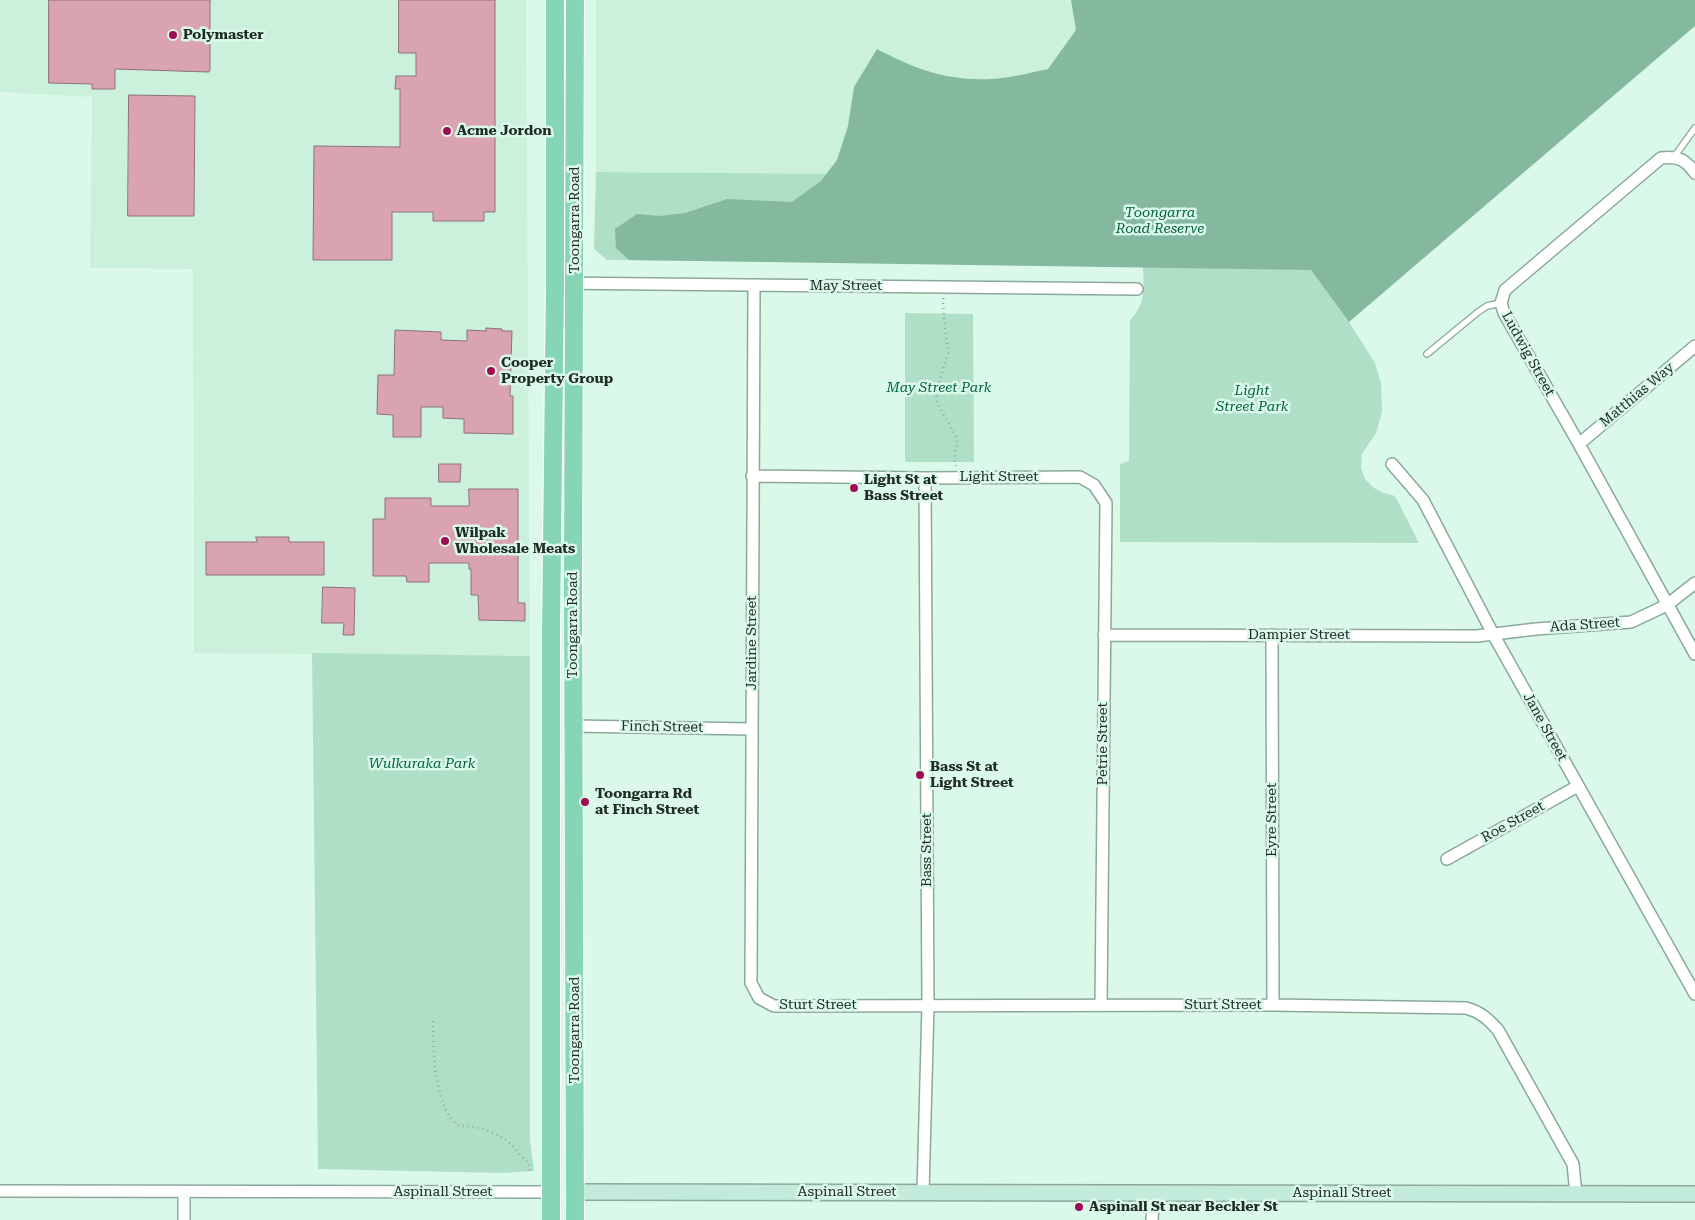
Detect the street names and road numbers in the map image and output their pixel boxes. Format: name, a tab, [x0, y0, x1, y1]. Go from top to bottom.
street label: Toongarra Road	[567, 167, 583, 273]
street label: May Street	[810, 278, 882, 294]
street label: Ludwig Street	[1498, 309, 1558, 399]
street label: Matthias Way	[1596, 359, 1678, 431]
street label: Light Street	[959, 469, 1039, 485]
street label: Toongarra Road	[565, 572, 581, 678]
street label: Jardine Street	[744, 596, 760, 690]
street label: Ada Street	[1549, 614, 1621, 636]
street label: Dampier Street	[1248, 627, 1350, 643]
street label: Jane Street	[1519, 690, 1571, 764]
street label: Petrie Street	[1095, 702, 1111, 786]
street label: Finch Street	[621, 718, 703, 736]
street label: Eyre Street	[1264, 783, 1280, 857]
street label: Roe Street	[1479, 798, 1547, 846]
street label: Bass Street	[919, 813, 935, 887]
street label: Toongarra Road	[567, 977, 583, 1083]
street label: Sturt Street	[779, 997, 857, 1013]
street label: Sturt Street	[1184, 997, 1262, 1013]
street label: Aspinall Street	[393, 1184, 493, 1200]
street label: Aspinall Street	[797, 1184, 897, 1200]
street label: Aspinall Street	[1292, 1185, 1392, 1201]

